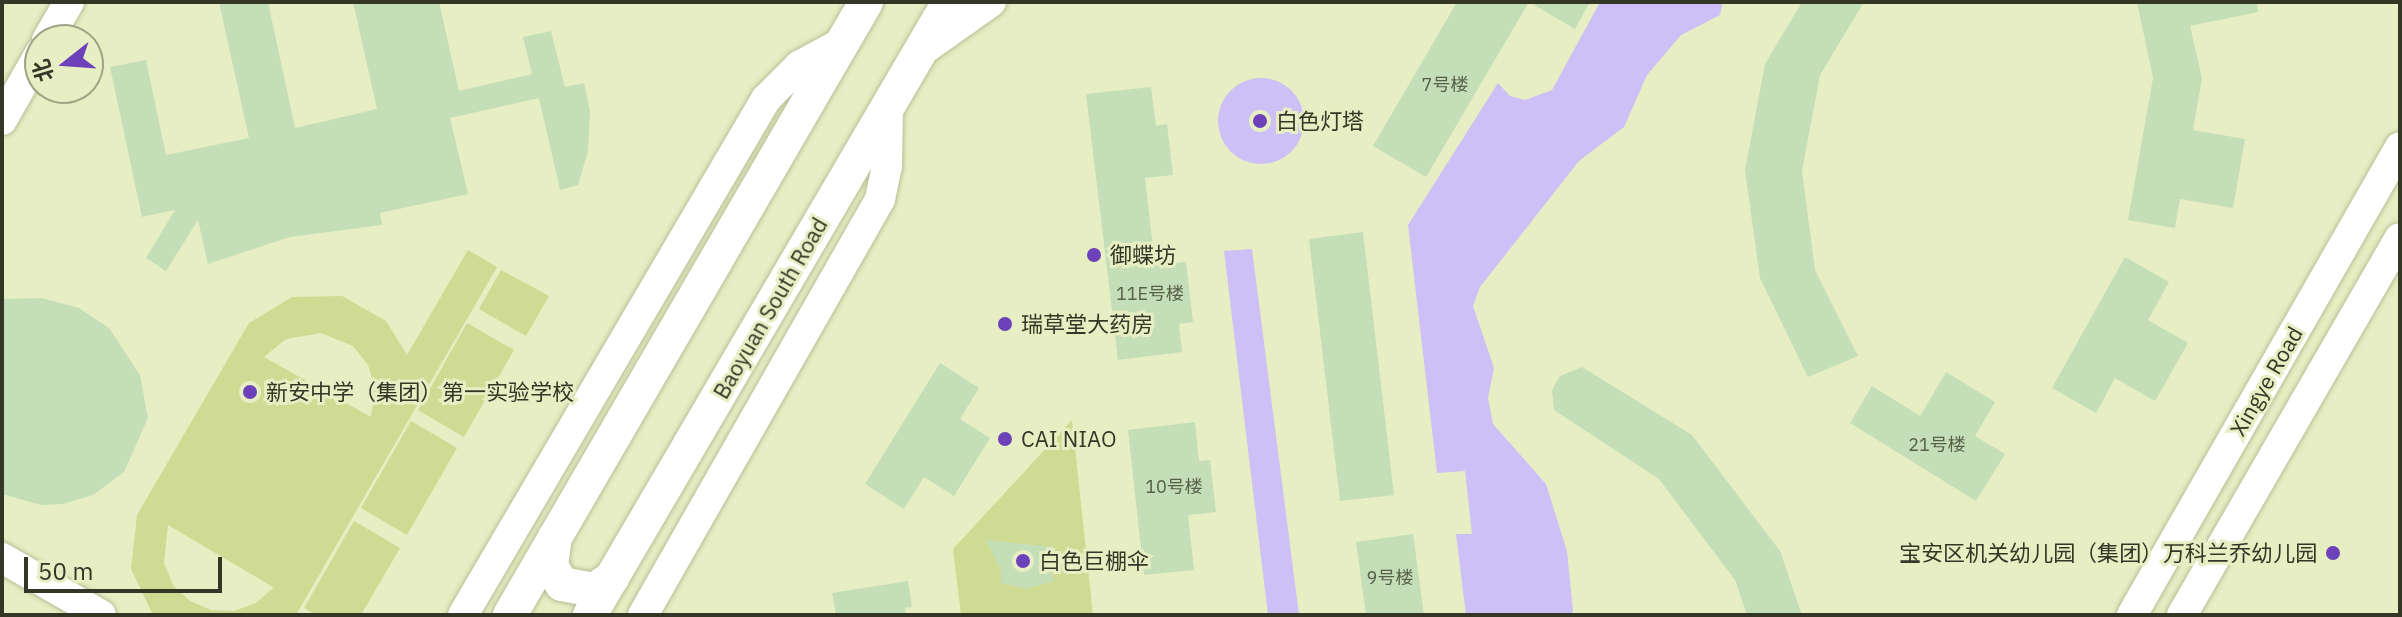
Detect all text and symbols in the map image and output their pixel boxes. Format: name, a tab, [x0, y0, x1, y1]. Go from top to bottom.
north arrow	[24, 24, 104, 104]
text: 北	[25, 56, 60, 85]
house number: 7号楼	[1422, 74, 1468, 96]
place label: 白色灯塔	[1276, 108, 1364, 134]
marker: 白色灯塔	[1251, 112, 1269, 130]
street label: Baoyuan South Road	[707, 213, 833, 403]
place label: 御蝶坊	[1110, 242, 1176, 268]
marker: 御蝶坊	[1085, 246, 1103, 264]
house number: 11E号楼	[1116, 283, 1184, 305]
place label: 瑞草堂大药房	[1021, 311, 1153, 337]
marker: 瑞草堂大药房	[996, 315, 1014, 333]
street label: Xingye Road	[2224, 322, 2308, 440]
place label: 新安中学（集团）第一实验学校	[266, 379, 574, 405]
marker: 新安中学（集团）第一实验学校	[241, 383, 259, 401]
place label: CAI NIAO	[1021, 426, 1116, 452]
marker: CAI NIAO	[996, 430, 1014, 448]
house number: 21号楼	[1908, 434, 1966, 456]
house number: 10号楼	[1145, 476, 1203, 498]
place label: 宝安区机关幼儿园（集团）万科兰乔幼儿园	[1899, 540, 2317, 566]
scale bar	[28, 541, 226, 591]
marker: 宝安区机关幼儿园（集团）万科兰乔幼儿园	[2324, 544, 2342, 562]
place label: 白色巨棚伞	[1039, 548, 1149, 574]
marker: 白色巨棚伞	[1014, 552, 1032, 570]
text: 50 m	[38, 555, 93, 587]
house number: 9号楼	[1367, 567, 1413, 589]

